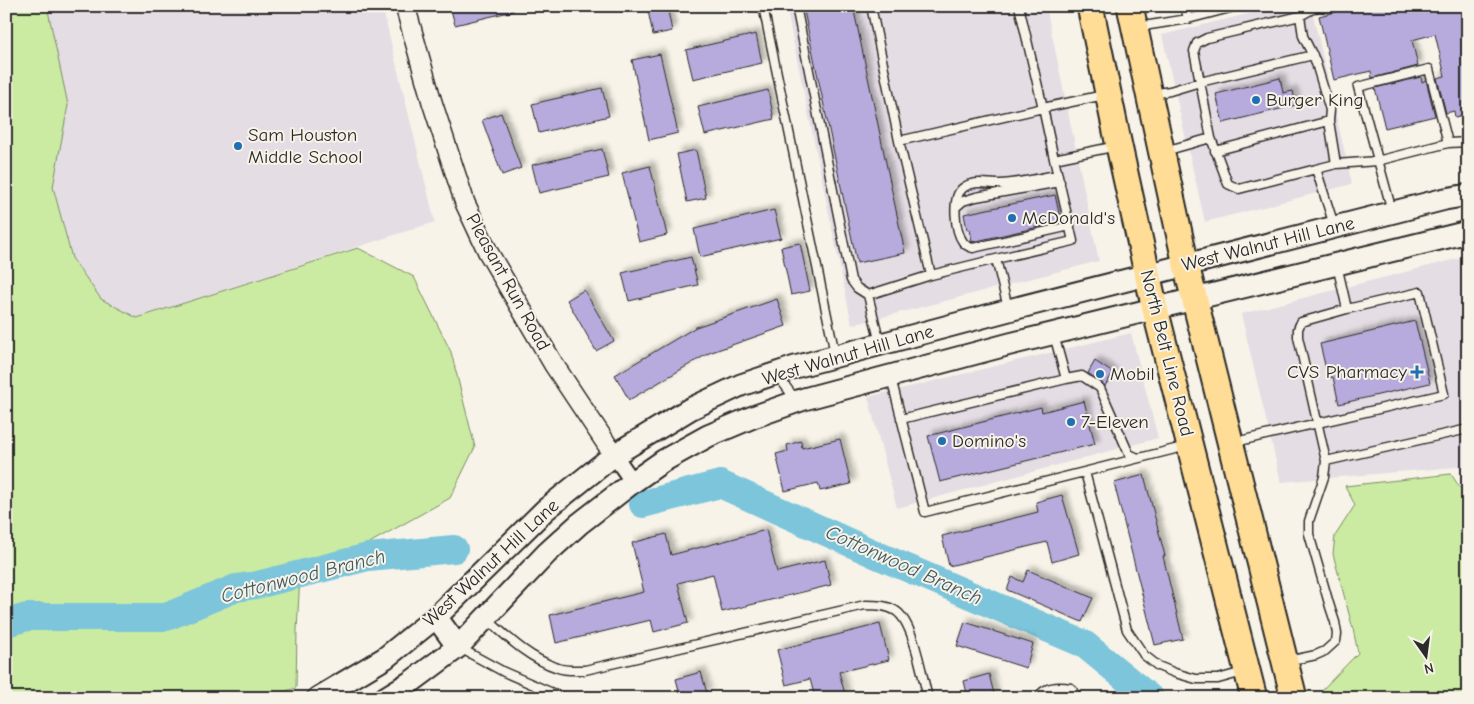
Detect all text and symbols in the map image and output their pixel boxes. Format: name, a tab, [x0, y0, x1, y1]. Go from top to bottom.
place label: Burger King	[1266, 89, 1363, 111]
marker: Burger King	[1250, 94, 1262, 106]
place label: Sam Houston Middle School	[248, 124, 363, 168]
marker: Sam Houston Middle School	[232, 140, 244, 152]
place label: McDonald's	[1022, 207, 1115, 229]
street label: Pleasant Run Road	[461, 210, 555, 354]
marker: McDonald's	[1006, 212, 1018, 224]
street label: West Walnut Hill Lane	[1179, 212, 1357, 276]
street label: North Belt Line Road	[1136, 268, 1198, 438]
street label: West Walnut Hill Lane	[760, 320, 936, 390]
place label: CVS Pharmacy	[1287, 361, 1407, 383]
place label: Mobil	[1110, 363, 1155, 385]
marker: CVS Pharmacy	[1411, 366, 1423, 378]
marker: Mobil	[1094, 368, 1106, 380]
place label: 7-Eleven	[1081, 411, 1149, 433]
marker: 7-Eleven	[1065, 416, 1077, 428]
place label: Domino's	[952, 430, 1026, 452]
marker: Domino's	[936, 435, 948, 447]
street label: West Walnut Hill Lane	[419, 495, 563, 631]
water label: Cottonwood Branch	[822, 520, 986, 610]
water label: Cottonwood Branch	[218, 544, 388, 608]
north arrow	[1402, 632, 1452, 682]
text: N	[1423, 659, 1436, 677]

